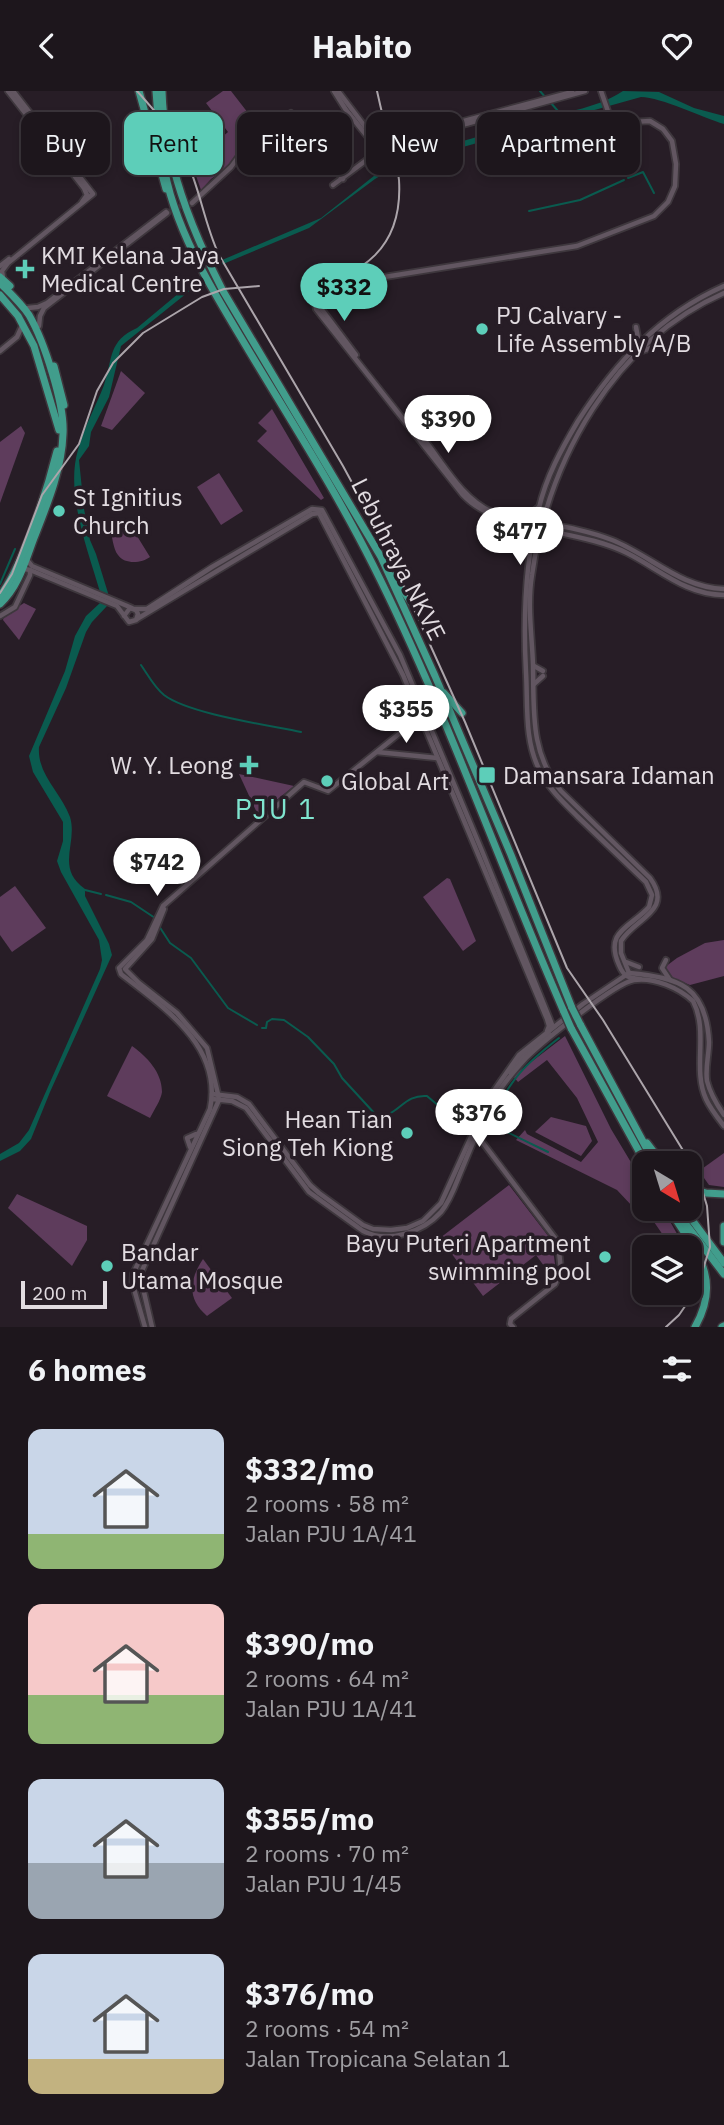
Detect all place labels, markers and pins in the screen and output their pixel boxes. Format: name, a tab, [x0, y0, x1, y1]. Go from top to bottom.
place label: KMI Kelana Jaya Medical Centre	[41, 239, 220, 299]
marker: KMI Kelana Jaya Medical Centre	[15, 259, 35, 279]
pin: $332	[303, 264, 385, 323]
place label: PJ Calvary - Life Assembly A/B	[496, 299, 691, 359]
marker: PJ Calvary - Life Assembly A/B	[474, 321, 490, 337]
pin: $390	[407, 395, 489, 455]
place label: St Ignitius Church	[73, 481, 183, 541]
marker: St Ignitius Church	[51, 503, 67, 519]
pin: $477	[479, 507, 561, 567]
pin: $355	[365, 685, 447, 745]
place label: W. Y. Leong	[110, 749, 233, 781]
marker: W. Y. Leong	[239, 755, 259, 775]
place label: Damansara Idaman	[503, 759, 715, 791]
place label: Global Art	[341, 765, 449, 797]
marker: Damansara Idaman	[477, 765, 497, 785]
marker: Global Art	[319, 773, 335, 789]
pin: $742	[116, 839, 198, 898]
pin: $376	[438, 1089, 520, 1149]
place label: Hean Tian Siong Teh Kiong	[222, 1103, 393, 1163]
marker: Hean Tian Siong Teh Kiong	[399, 1125, 415, 1141]
place label: Bayu Puteri Apartment swimming pool	[346, 1227, 591, 1287]
place label: Bandar Utama Mosque	[121, 1236, 283, 1296]
marker: Bayu Puteri Apartment swimming pool	[597, 1249, 613, 1265]
marker: Bandar Utama Mosque	[99, 1258, 115, 1274]

